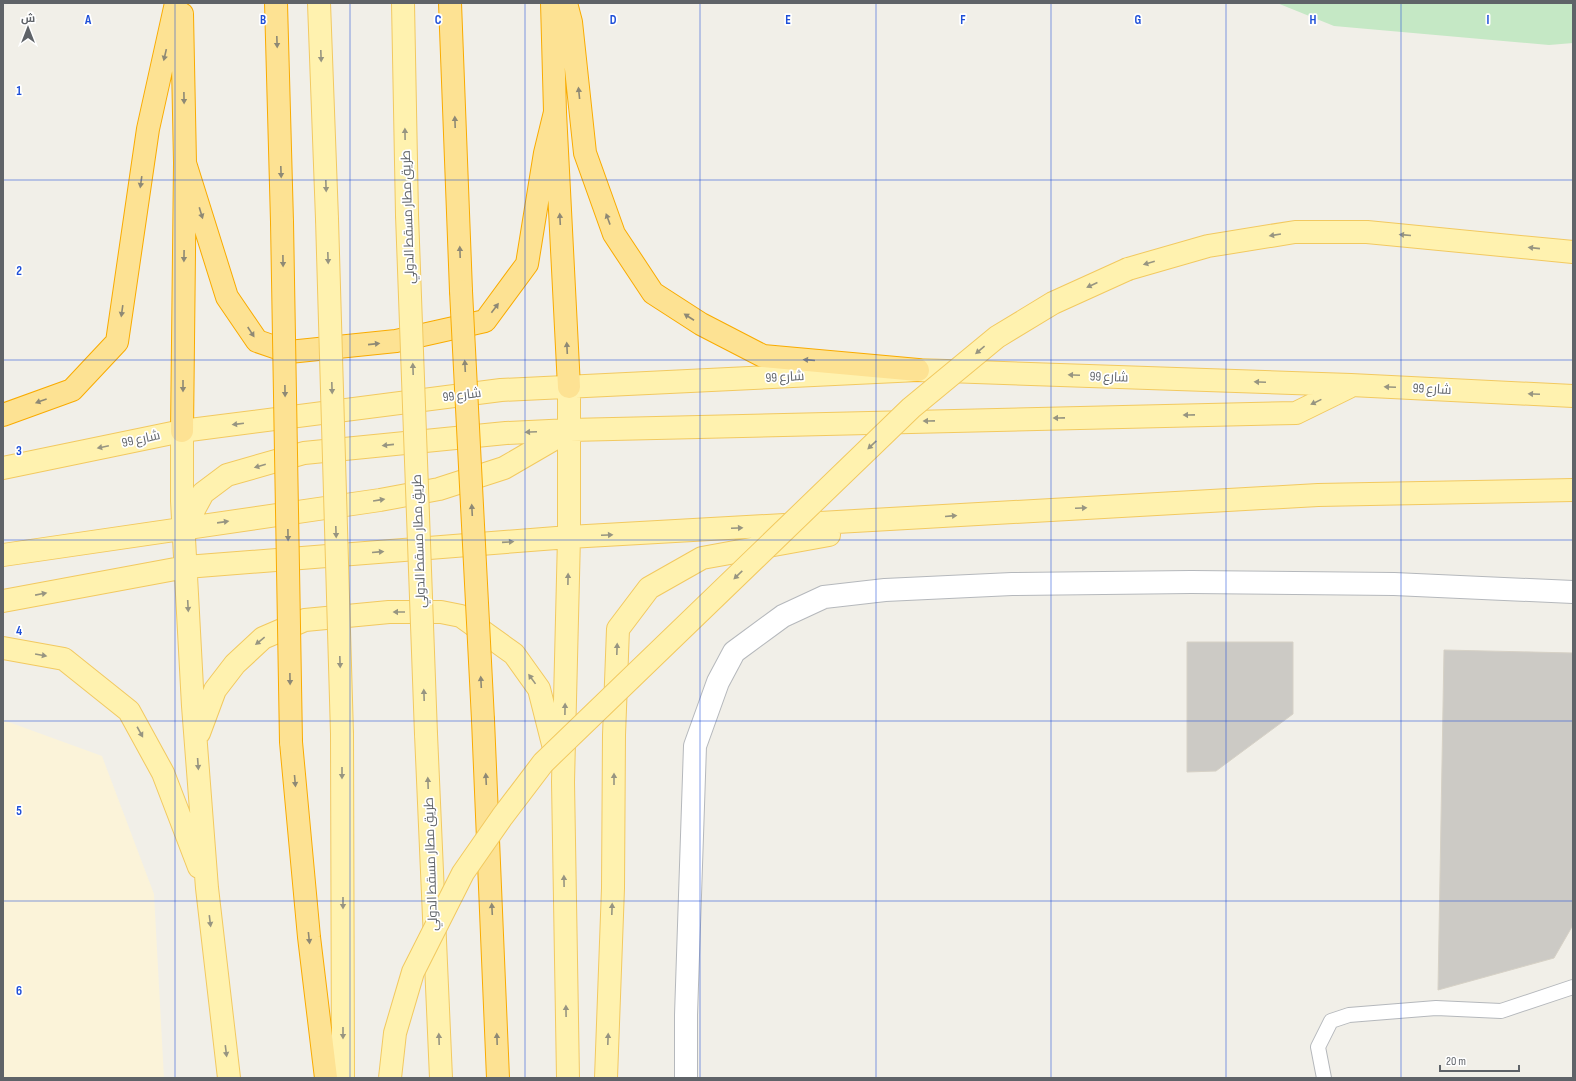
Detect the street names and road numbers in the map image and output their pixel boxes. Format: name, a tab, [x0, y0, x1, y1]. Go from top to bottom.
street label: طريق مطار مسقط الدولي	[398, 150, 420, 284]
street label: 99 شارع	[765, 368, 805, 386]
street label: 99 شارع	[1089, 368, 1129, 386]
street label: 99 شارع	[1412, 380, 1452, 398]
street label: 99 شارع	[442, 385, 482, 405]
street label: 99 شارع	[120, 427, 162, 451]
street label: طريق مطار مسقط الدولي	[409, 474, 431, 608]
street label: طريق مطار مسقط الدولي	[421, 797, 443, 931]

